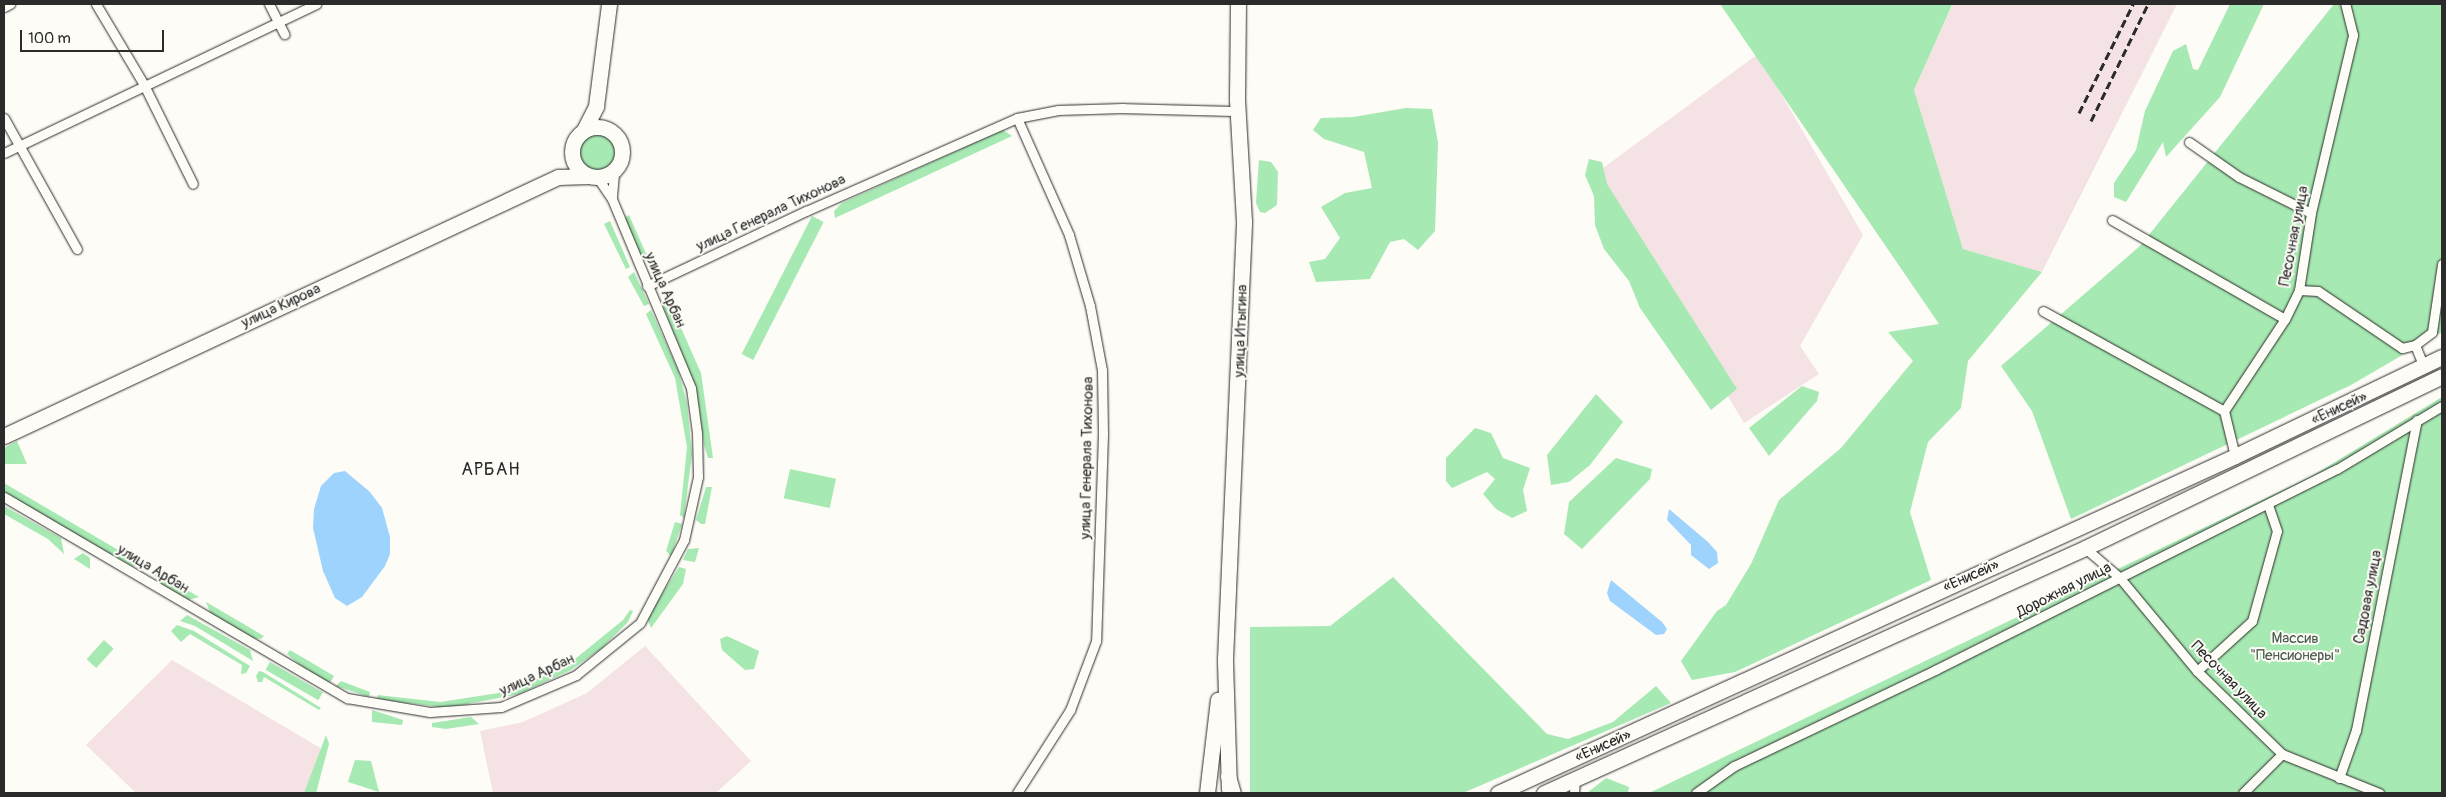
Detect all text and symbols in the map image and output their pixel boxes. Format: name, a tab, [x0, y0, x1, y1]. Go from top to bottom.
scale bar	[22, 20, 166, 52]
text: 100 m	[28, 29, 71, 48]
street label: улица Генерала Тихонова	[693, 170, 849, 256]
street label: Песочная улица	[2275, 184, 2313, 288]
street label: улица Арбан	[640, 250, 690, 330]
street label: улица Кирова	[238, 280, 324, 332]
street label: улица Итыгина	[1230, 284, 1252, 378]
street label: улица Генерала Тихонова	[1077, 377, 1097, 539]
street label: «Енисей»	[2308, 387, 2370, 429]
district label: АРБАН	[461, 459, 521, 481]
street label: улица Арбан	[114, 541, 192, 597]
street label: Садовая улица	[2350, 549, 2386, 645]
street label: «Енисей»	[1940, 556, 2002, 596]
street label: Дорожная улица	[2014, 558, 2114, 622]
park label: Массив "Пенсионеры"	[2250, 629, 2340, 664]
street label: Песочная улица	[2187, 637, 2271, 723]
street label: улица Арбан	[497, 650, 577, 700]
street label: «Енисей»	[1572, 726, 1634, 766]

